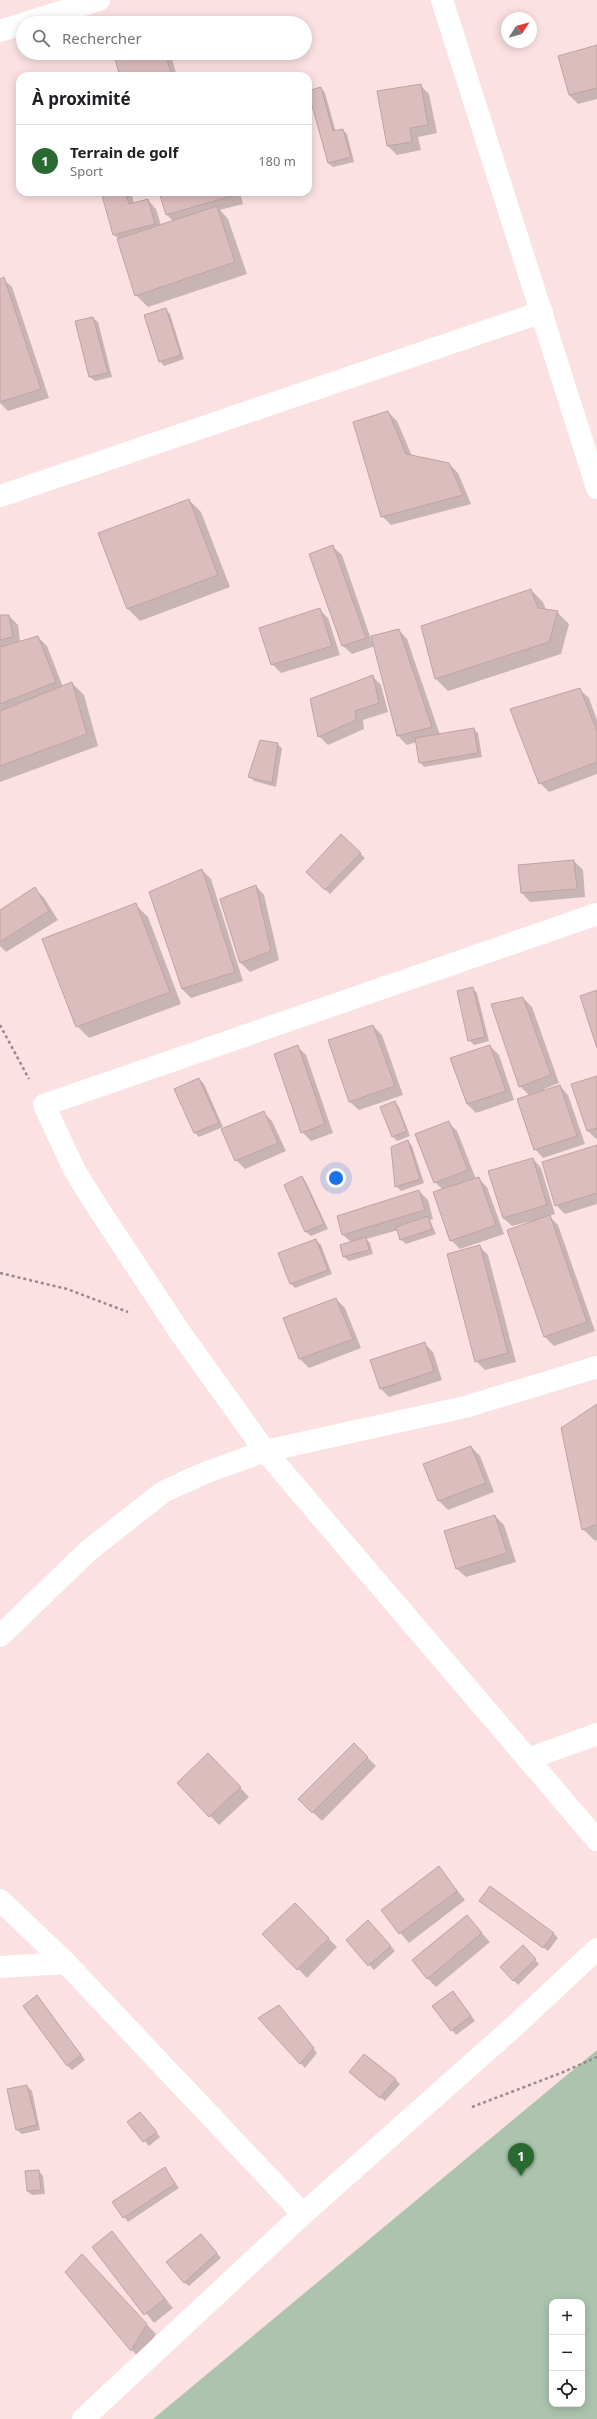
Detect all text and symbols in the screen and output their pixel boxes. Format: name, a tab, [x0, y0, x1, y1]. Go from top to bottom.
north arrow	[501, 12, 537, 48]
search box	[16, 16, 312, 60]
icon: search	[30, 27, 52, 49]
text: Rechercher	[62, 28, 142, 48]
text: À proximité	[32, 87, 131, 110]
text: Terrain de golf	[70, 142, 178, 162]
text: 1	[41, 152, 49, 170]
text: 180 m	[258, 152, 296, 170]
text: Sport	[70, 162, 103, 180]
your location	[326, 1168, 346, 1188]
pin: 1	[508, 2143, 534, 2176]
map controls	[549, 2299, 585, 2407]
button: +	[549, 2299, 585, 2335]
button: −	[549, 2335, 585, 2371]
button: locate	[549, 2371, 585, 2407]

